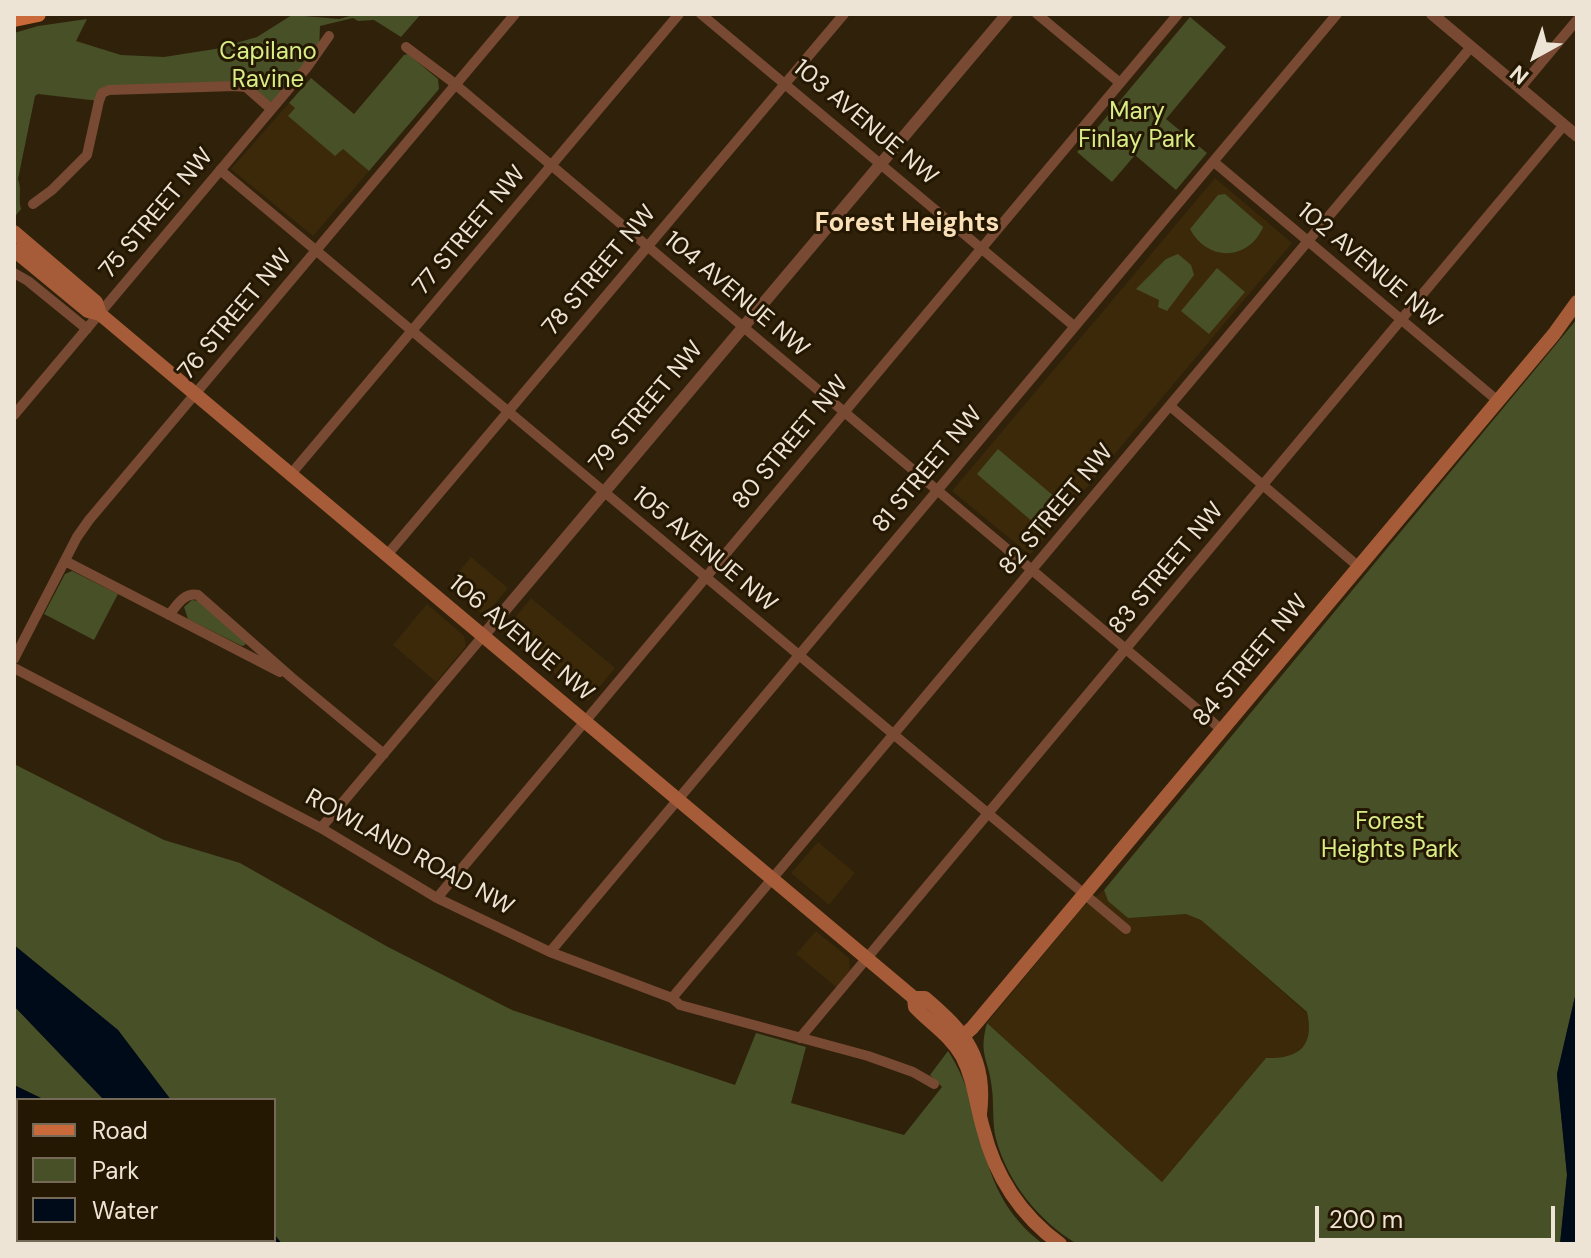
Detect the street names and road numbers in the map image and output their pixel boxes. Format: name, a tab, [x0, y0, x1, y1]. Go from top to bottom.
street label: 103 AVENUE NW	[787, 54, 943, 192]
street label: 75 STREET NW	[94, 143, 220, 285]
street label: 77 STREET NW	[408, 160, 532, 302]
street label: 102 AVENUE NW	[1291, 197, 1447, 335]
street label: 78 STREET NW	[537, 200, 663, 342]
street label: 104 AVENUE NW	[658, 226, 814, 364]
street label: 76 STREET NW	[173, 244, 299, 386]
street label: 79 STREET NW	[584, 336, 710, 478]
street label: 80 STREET NW	[727, 370, 855, 516]
street label: 81 STREET NW	[867, 401, 989, 539]
street label: 82 STREET NW	[994, 439, 1120, 581]
street label: 105 AVENUE NW	[626, 481, 782, 619]
street label: 83 STREET NW	[1104, 497, 1230, 641]
street label: 106 AVENUE NW	[443, 570, 599, 708]
street label: 84 STREET NW	[1187, 589, 1315, 733]
street label: ROWLAND ROAD NW	[300, 784, 518, 922]

